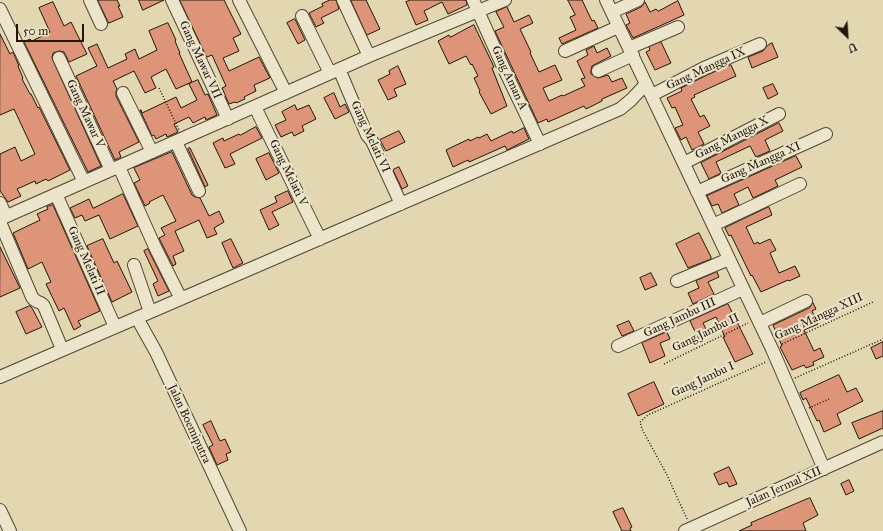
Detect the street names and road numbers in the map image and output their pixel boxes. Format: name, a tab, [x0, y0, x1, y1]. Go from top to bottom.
street label: Gang Mawar VII	[176, 19, 224, 101]
street label: Gang Aman A	[488, 44, 530, 112]
street label: Gang Mangga IX	[664, 44, 748, 94]
street label: Gang Mawar V	[63, 77, 107, 151]
street label: Gang Melati VI	[347, 99, 393, 175]
street label: Gang Mangga X	[693, 113, 771, 163]
street label: Gang Melati V	[266, 137, 310, 209]
street label: Gang Mangga XI	[719, 139, 803, 187]
street label: Gang Melati II	[64, 224, 108, 298]
street label: Gang Mangga XIII	[772, 290, 866, 344]
street label: Gang Jambu III	[641, 295, 719, 341]
street label: Gang Jambu II	[670, 310, 742, 356]
street label: Gang Jambu I	[669, 359, 737, 401]
street label: Jalan Boemiputra	[164, 382, 214, 466]
street label: Jalan Jermal XII	[744, 464, 824, 510]

